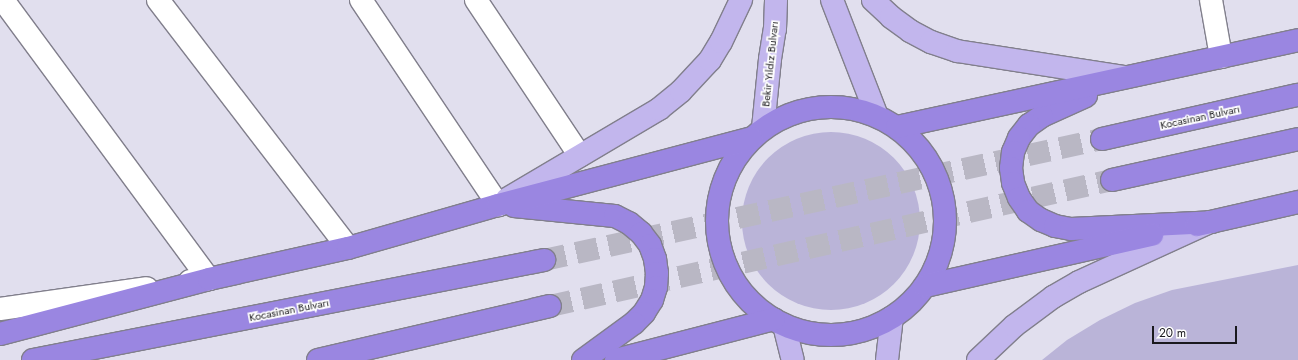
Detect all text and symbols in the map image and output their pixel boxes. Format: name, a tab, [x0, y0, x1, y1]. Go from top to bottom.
street label: Bekir Yıldız Bulvarı	[759, 21, 781, 107]
street label: Kocasinan Bulvarı	[1159, 102, 1241, 132]
street label: Kocasinan Bulvarı	[248, 296, 330, 324]
scale bar	[1154, 318, 1239, 344]
text: 20 m	[1159, 324, 1186, 342]

